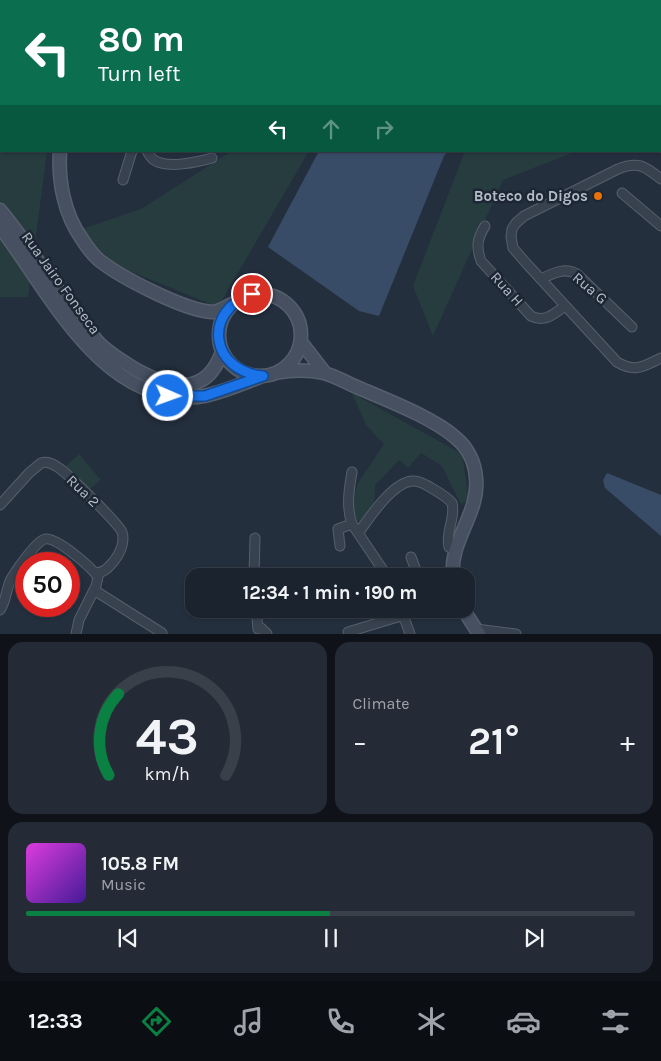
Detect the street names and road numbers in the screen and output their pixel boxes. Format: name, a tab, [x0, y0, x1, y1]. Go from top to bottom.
street label: Rua Jairo Fonseca	[18, 228, 104, 338]
street label: Rua H	[487, 268, 527, 310]
street label: Rua G	[569, 268, 611, 308]
street label: Rua 2	[63, 471, 103, 511]

